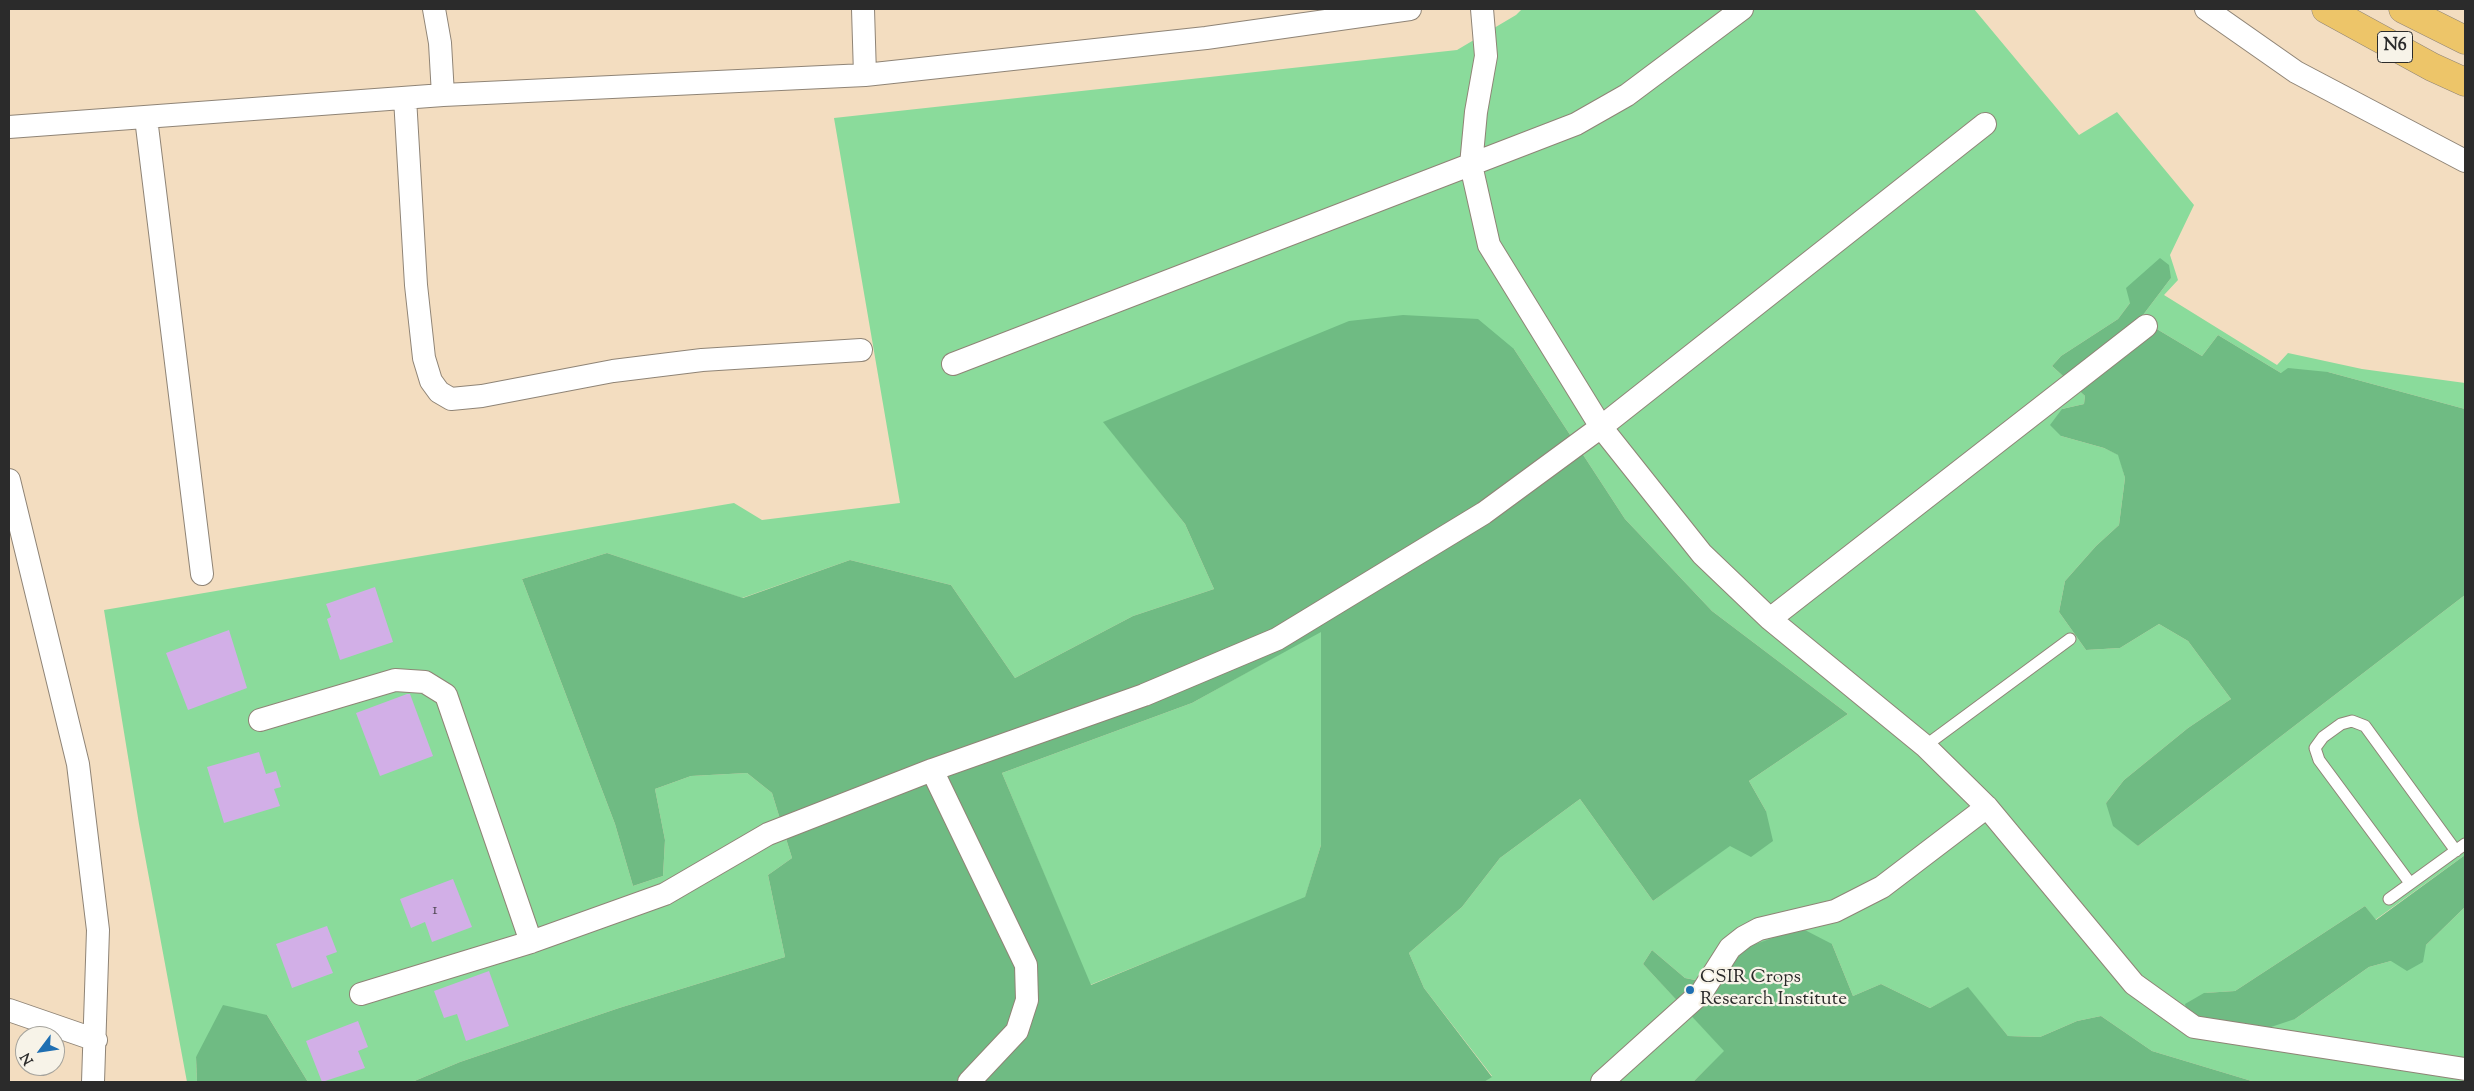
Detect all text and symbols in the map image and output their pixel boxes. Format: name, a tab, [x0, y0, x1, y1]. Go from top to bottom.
road number: N6	[2378, 32, 2412, 62]
house number: 1	[432, 901, 438, 921]
place label: CSIR Crops Research Institute	[1700, 968, 1847, 1012]
marker: CSIR Crops Research Institute	[1684, 984, 1696, 996]
north arrow	[15, 1026, 65, 1076]
text: N	[17, 1048, 39, 1068]

